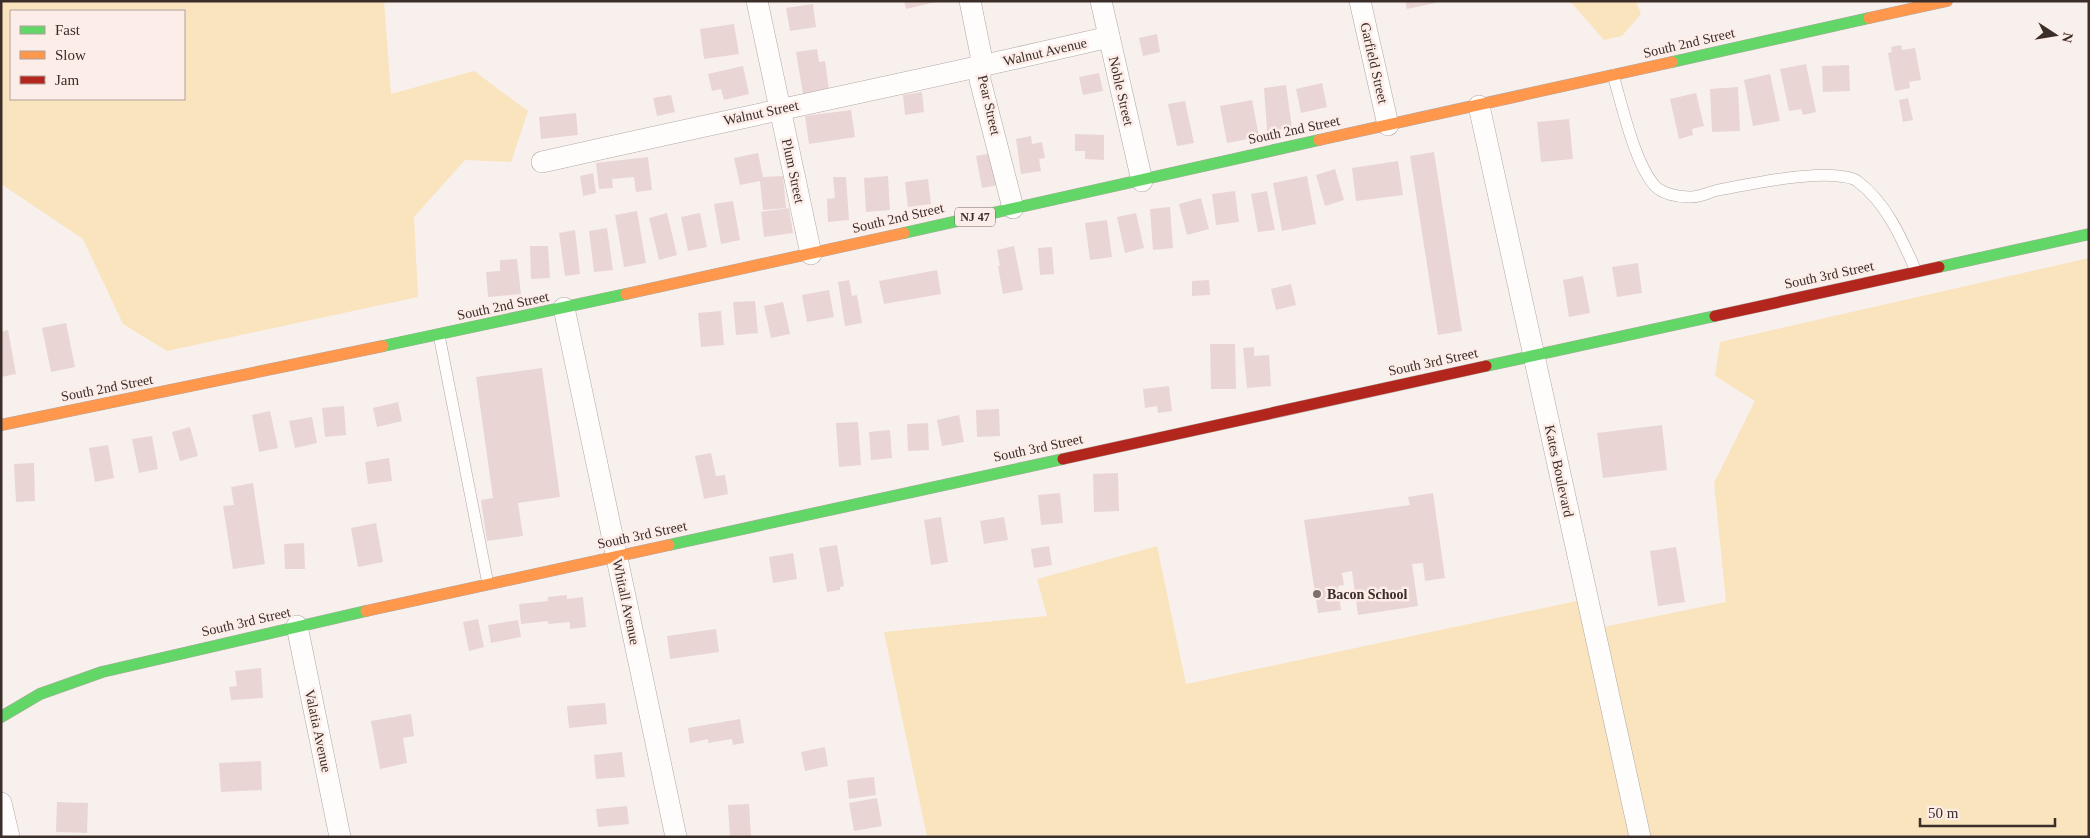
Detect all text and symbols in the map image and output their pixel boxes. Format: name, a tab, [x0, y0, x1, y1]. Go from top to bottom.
legend	[10, 10, 185, 100]
north arrow	[2030, 10, 2080, 60]
street label: Garfield Street	[1357, 21, 1391, 105]
text: Fast	[55, 22, 81, 38]
street label: South 2nd Street	[1642, 25, 1736, 61]
text: N	[2059, 31, 2076, 44]
street label: Walnut Avenue	[1002, 35, 1088, 69]
text: Slow	[55, 47, 86, 63]
street label: Noble Street	[1106, 55, 1136, 127]
text: Jam	[55, 72, 79, 88]
street label: Pear Street	[975, 74, 1003, 137]
street label: Walnut Street	[722, 98, 800, 128]
street label: South 2nd Street	[1247, 113, 1341, 147]
street label: Plum Street	[779, 137, 807, 205]
street label: South 2nd Street	[851, 200, 945, 236]
road number: NJ 47	[955, 208, 995, 226]
street label: South 3rd Street	[1783, 258, 1875, 292]
street label: South 2nd Street	[456, 289, 550, 323]
street label: South 3rd Street	[1387, 345, 1479, 379]
street label: South 2nd Street	[60, 372, 154, 404]
street label: Kates Boulevard	[1542, 424, 1576, 518]
street label: South 3rd Street	[992, 431, 1084, 465]
street label: South 3rd Street	[596, 518, 688, 552]
street label: Whitall Avenue	[610, 558, 642, 646]
place label: Bacon School	[1327, 587, 1408, 602]
marker: Bacon School	[1311, 588, 1323, 600]
street label: South 3rd Street	[200, 604, 292, 640]
street label: Valatia Avenue	[302, 688, 334, 774]
scale bar	[1920, 796, 2055, 828]
text: 50 m	[1928, 805, 1959, 821]

